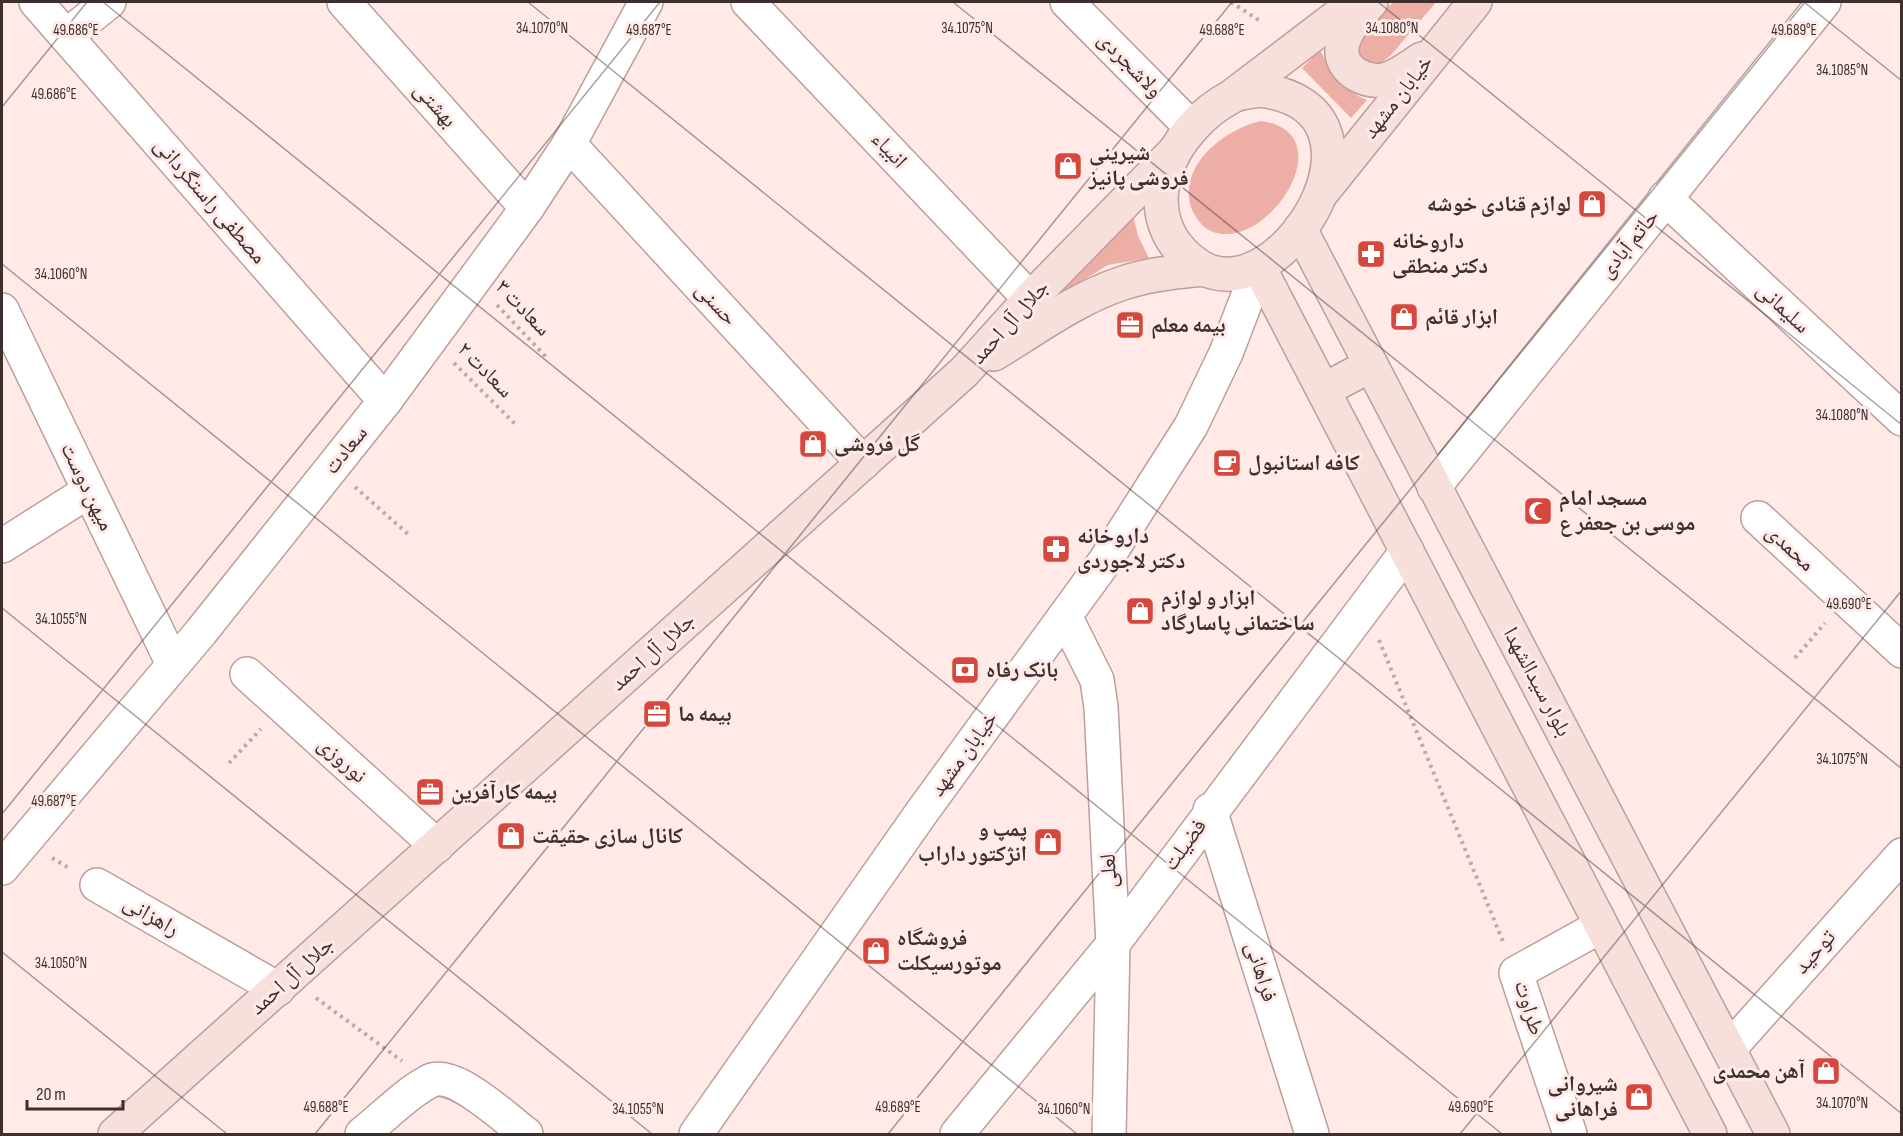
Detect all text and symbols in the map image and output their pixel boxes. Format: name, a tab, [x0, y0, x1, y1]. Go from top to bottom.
text: 34.1070°N	[516, 19, 568, 38]
text: 34.1075°N	[941, 19, 993, 38]
text: 34.1080°N	[1366, 19, 1418, 38]
text: 49.686°E	[53, 21, 99, 40]
text: 49.687°E	[626, 21, 672, 40]
text: 49.688°E	[1199, 21, 1245, 40]
text: 49.689°E	[1771, 21, 1817, 40]
street label: ولاشجردی	[1092, 26, 1168, 104]
street label: خیابان مشهد	[1357, 50, 1439, 144]
text: 34.1085°N	[1816, 61, 1868, 80]
street label: بهشتی	[408, 77, 462, 133]
text: 49.686°E	[31, 85, 77, 104]
street label: انبیاء	[865, 126, 913, 174]
street label: مصطفی راستگردانی	[148, 132, 272, 270]
place label: شیرینی فروشی پانیز	[1088, 140, 1189, 192]
shop icon: شیرینی فروشی پانیز	[1052, 150, 1084, 182]
shop icon: لوازم قنادی خوشه	[1576, 188, 1608, 220]
place label: لوازم قنادی خوشه	[1427, 191, 1571, 219]
street label: حاتم آبادی	[1593, 204, 1665, 284]
place label: داروخانه دکتر منطقی	[1392, 228, 1488, 280]
pharmacy icon: داروخانه دکتر منطقی	[1355, 238, 1387, 270]
text: 34.1060°N	[35, 265, 87, 284]
street label: سعادت ۳	[489, 274, 557, 342]
street label: جلال آل احمد	[965, 274, 1055, 370]
street label: حسنی	[689, 276, 743, 332]
street label: سلیمانی	[1751, 276, 1815, 340]
shop icon: ابزار قائم	[1388, 301, 1420, 333]
place label: ابزار قائم	[1425, 304, 1498, 331]
office icon: بیمه معلم	[1114, 309, 1146, 341]
place label: بیمه معلم	[1151, 312, 1226, 339]
street label: سعادت ۲	[451, 336, 519, 404]
text: 34.1080°N	[1816, 406, 1868, 425]
street label: سعادت	[318, 420, 374, 480]
shop icon: گل فروشی	[797, 428, 829, 460]
place label: گل فروشی	[834, 431, 921, 458]
street label: میهن دوست	[54, 439, 120, 535]
cafe icon: کافه استانبول	[1211, 447, 1243, 479]
place label: کافه استانبول	[1248, 450, 1360, 477]
place label: مسجد امام موسی بن جعفر ع	[1559, 485, 1695, 537]
mosque icon: مسجد امام موسی بن جعفر ع	[1522, 495, 1554, 527]
street label: محمدی	[1760, 518, 1820, 578]
place label: داروخانه دکتر لاجوردی	[1077, 523, 1185, 575]
pharmacy icon: داروخانه دکتر لاجوردی	[1040, 533, 1072, 565]
place label: ابزار و لوازم ساختمانی پاسارگاد	[1161, 585, 1315, 637]
shop icon: ابزار و لوازم ساختمانی پاسارگاد	[1124, 595, 1156, 627]
text: 49.690°E	[1826, 595, 1872, 614]
street label: جلال آل احمد	[605, 607, 701, 697]
text: 34.1055°N	[35, 610, 87, 629]
street label: بلوار سیدالشهدا	[1497, 623, 1577, 741]
bank icon: بانک رفاه	[949, 654, 981, 686]
place label: بانک رفاه	[986, 657, 1058, 684]
office icon: بیمه ما	[641, 698, 673, 730]
place label: بیمه ما	[678, 701, 731, 728]
street label: خیابان مشهد	[924, 706, 1004, 802]
street label: نوروزی	[312, 731, 372, 789]
text: 34.1075°N	[1816, 750, 1868, 769]
office icon: بیمه کارآفرین	[414, 776, 446, 808]
place label: بیمه کارآفرین	[451, 779, 557, 806]
text: 49.687°E	[31, 792, 77, 811]
street label: فضیلت	[1157, 814, 1213, 876]
place label: پمپ و انژکتور داراب	[918, 816, 1027, 868]
shop icon: کانال سازی حقیقت	[495, 820, 527, 852]
place label: کانال سازی حقیقت	[532, 823, 683, 850]
shop icon: پمپ و انژکتور داراب	[1032, 826, 1064, 858]
street label: لعلی	[1095, 853, 1123, 889]
street label: راهزانی	[118, 889, 184, 943]
street label: توحید	[1788, 924, 1842, 980]
place label: فروشگاه موتورسیکلت	[897, 925, 1002, 977]
street label: جلال آل احمد	[244, 931, 340, 1021]
shop icon: فروشگاه موتورسیکلت	[860, 935, 892, 967]
street label: فراهانی	[1239, 939, 1283, 1005]
text: 34.1050°N	[35, 954, 87, 973]
street label: طراوت	[1508, 977, 1550, 1039]
shop icon: آهن محمدی	[1810, 1055, 1842, 1087]
place label: آهن محمدی	[1712, 1058, 1805, 1085]
place label: شیروانی فراهانی	[1548, 1071, 1618, 1123]
scale bar	[27, 1073, 123, 1111]
shop icon: شیروانی فراهانی	[1623, 1081, 1655, 1113]
text: 20 m	[36, 1084, 66, 1105]
text: 34.1070°N	[1816, 1094, 1868, 1113]
text: 49.688°E	[303, 1098, 349, 1117]
text: 49.689°E	[875, 1098, 921, 1117]
text: 49.690°E	[1448, 1098, 1494, 1117]
text: 34.1055°N	[612, 1100, 664, 1119]
text: 34.1060°N	[1038, 1100, 1090, 1119]

